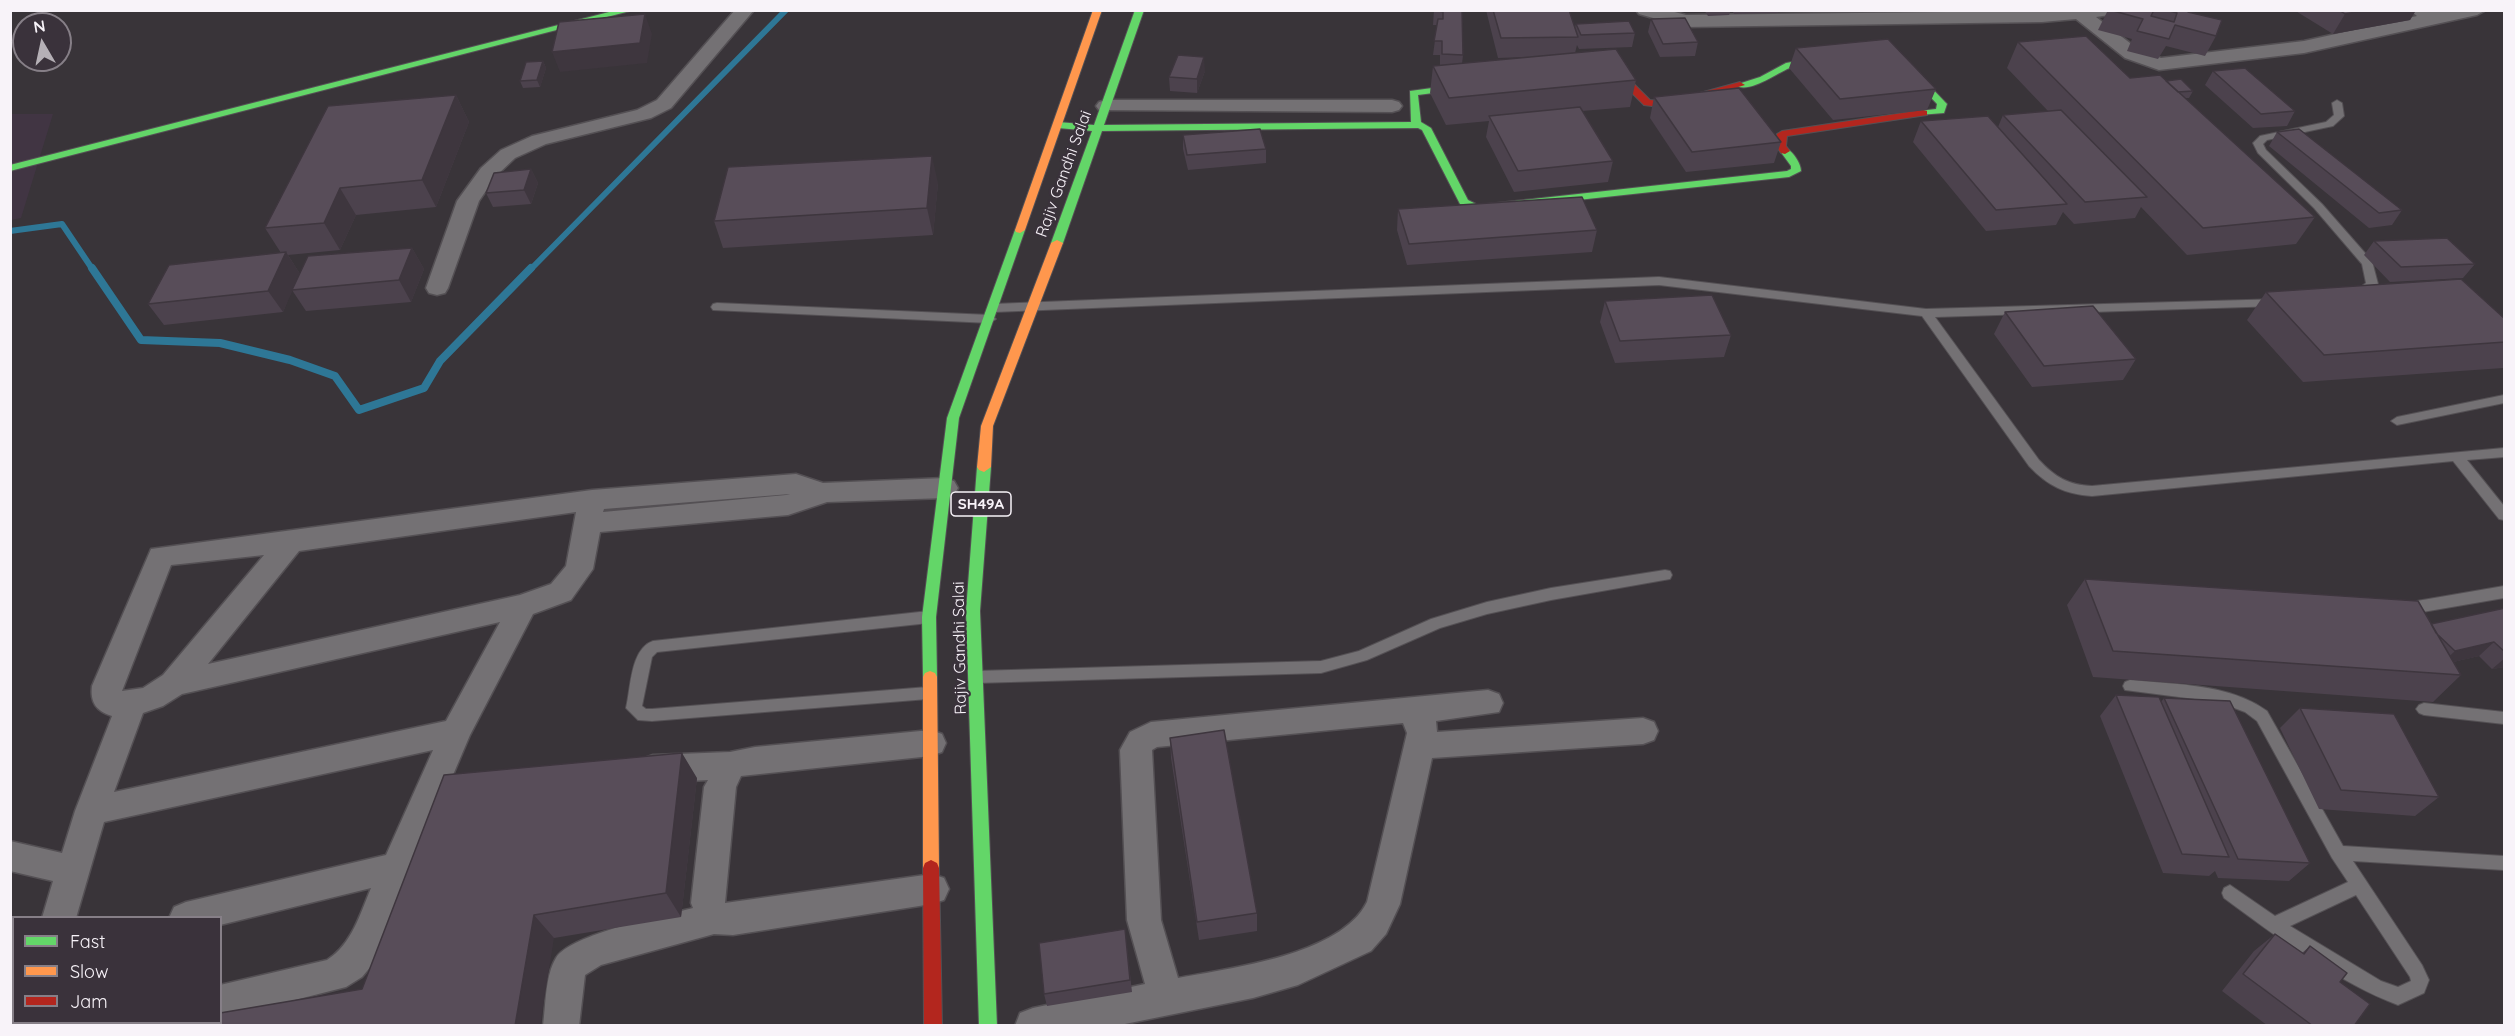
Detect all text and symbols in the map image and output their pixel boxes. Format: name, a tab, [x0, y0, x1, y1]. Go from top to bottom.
north arrow	[12, 12, 72, 72]
text: N	[32, 15, 47, 37]
street label: Rajiv Gandhi Salai	[1032, 108, 1096, 240]
road number: SH49A	[951, 492, 1011, 516]
street label: Rajiv Gandhi Salai	[949, 581, 971, 715]
legend	[12, 916, 222, 1024]
text: Fast	[70, 930, 105, 953]
text: Slow	[70, 960, 108, 983]
text: Jam	[70, 990, 108, 1013]

